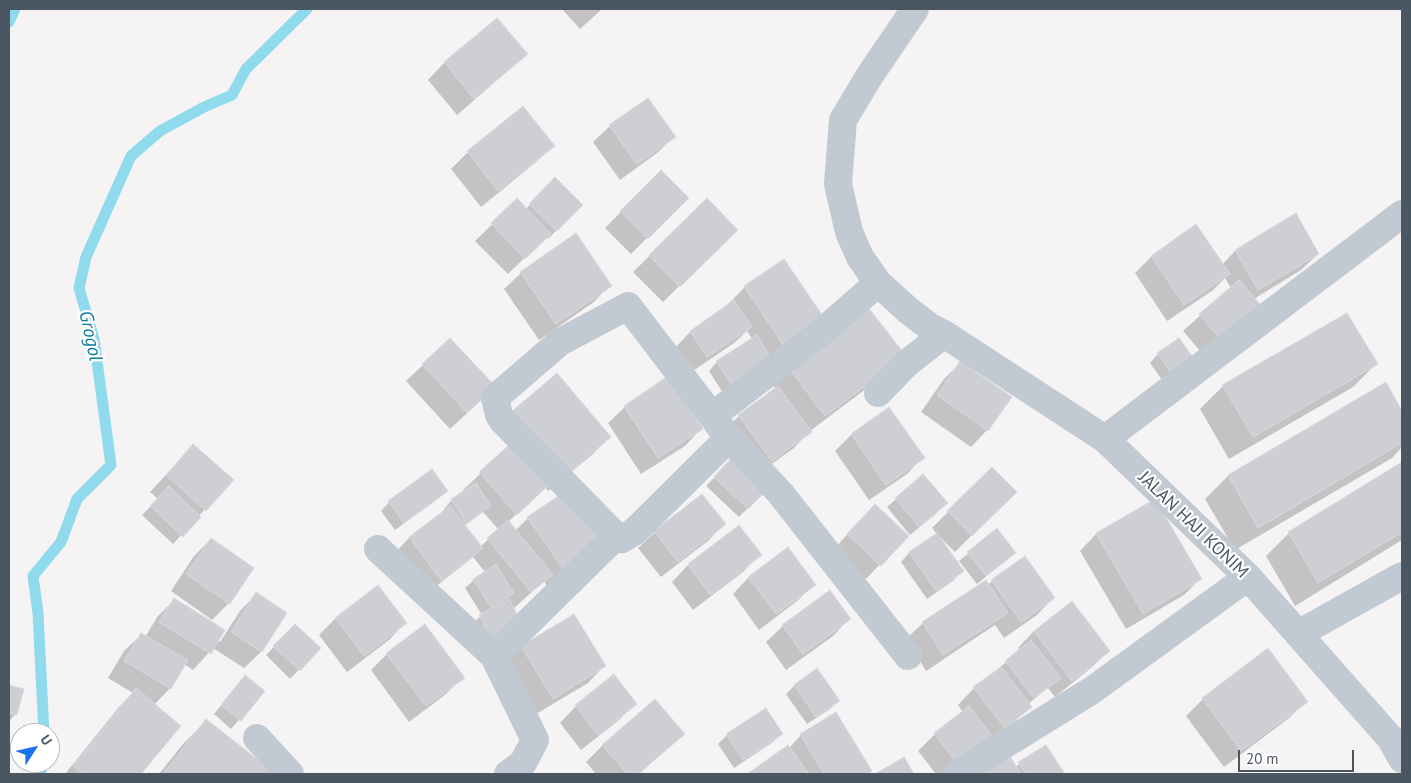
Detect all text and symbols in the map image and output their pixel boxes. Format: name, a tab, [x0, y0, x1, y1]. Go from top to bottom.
water label: Grogol	[74, 309, 106, 363]
street label: JALAN HAJI KONIM	[1134, 467, 1252, 583]
north arrow	[10, 723, 60, 773]
text: U	[37, 731, 56, 749]
scale bar	[1241, 740, 1357, 772]
text: 20 m	[1246, 749, 1279, 768]

